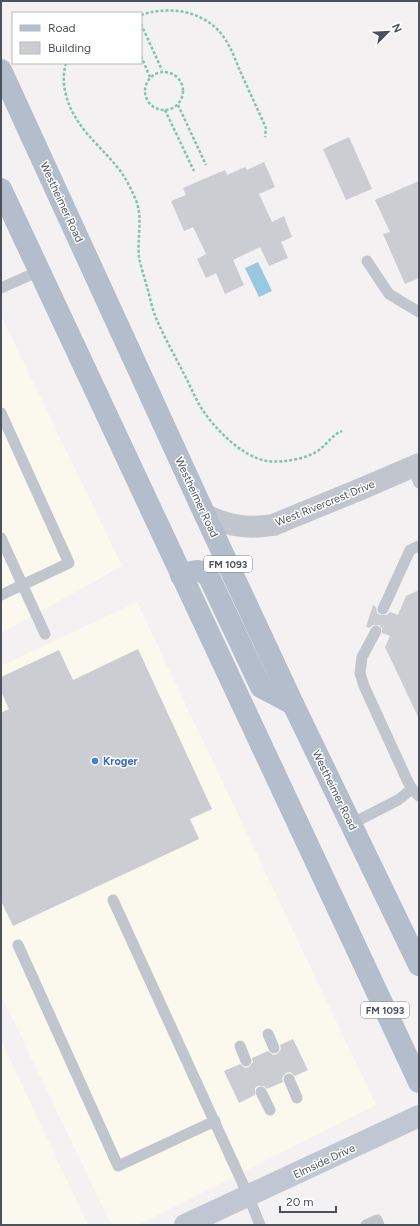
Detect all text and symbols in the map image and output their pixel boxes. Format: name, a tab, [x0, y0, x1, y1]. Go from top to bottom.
legend	[12, 12, 142, 64]
north arrow	[368, 12, 408, 52]
text: Road	[48, 21, 76, 35]
text: N	[389, 22, 404, 35]
text: Building	[48, 41, 91, 55]
street label: Westheimer Road	[37, 160, 86, 244]
street label: Westheimer Road	[172, 455, 221, 539]
street label: West Rivercrest Drive	[274, 478, 377, 529]
road number: FM 1093	[204, 556, 252, 572]
street label: Westheimer Road	[310, 748, 360, 832]
place label: Kroger	[103, 755, 139, 768]
marker: Kroger	[90, 756, 100, 766]
road number: FM 1093	[361, 1002, 409, 1018]
street label: Elmside Drive	[291, 1141, 357, 1181]
scale bar	[280, 1188, 336, 1214]
text: 20 m	[286, 1195, 314, 1209]

